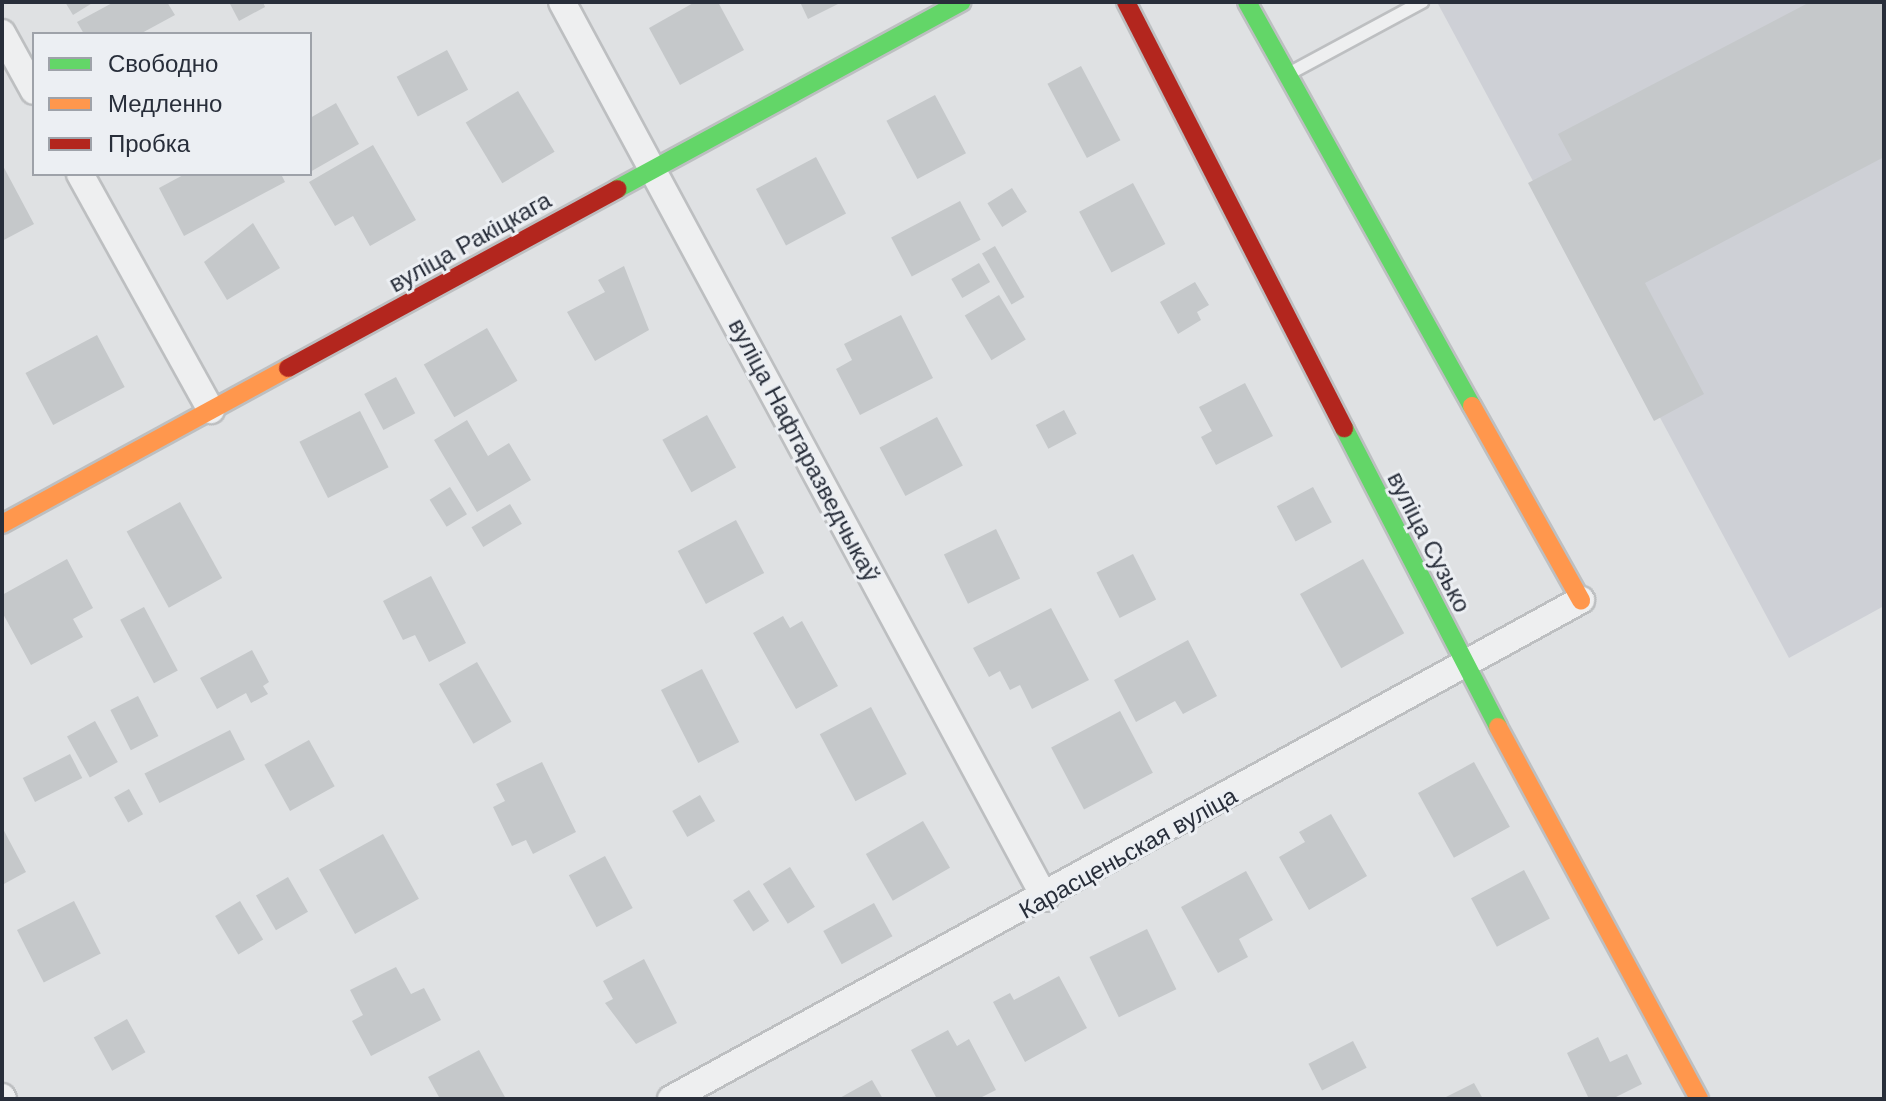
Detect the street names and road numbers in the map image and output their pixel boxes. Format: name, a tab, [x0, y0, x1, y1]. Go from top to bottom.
street label: вуліца Ракіцкага	[384, 186, 556, 298]
street label: вуліца Нафтаразведчыкаў	[722, 314, 886, 586]
street label: вуліца Сузько	[1381, 467, 1477, 617]
street label: Карасценьская вуліца	[1014, 781, 1242, 925]

